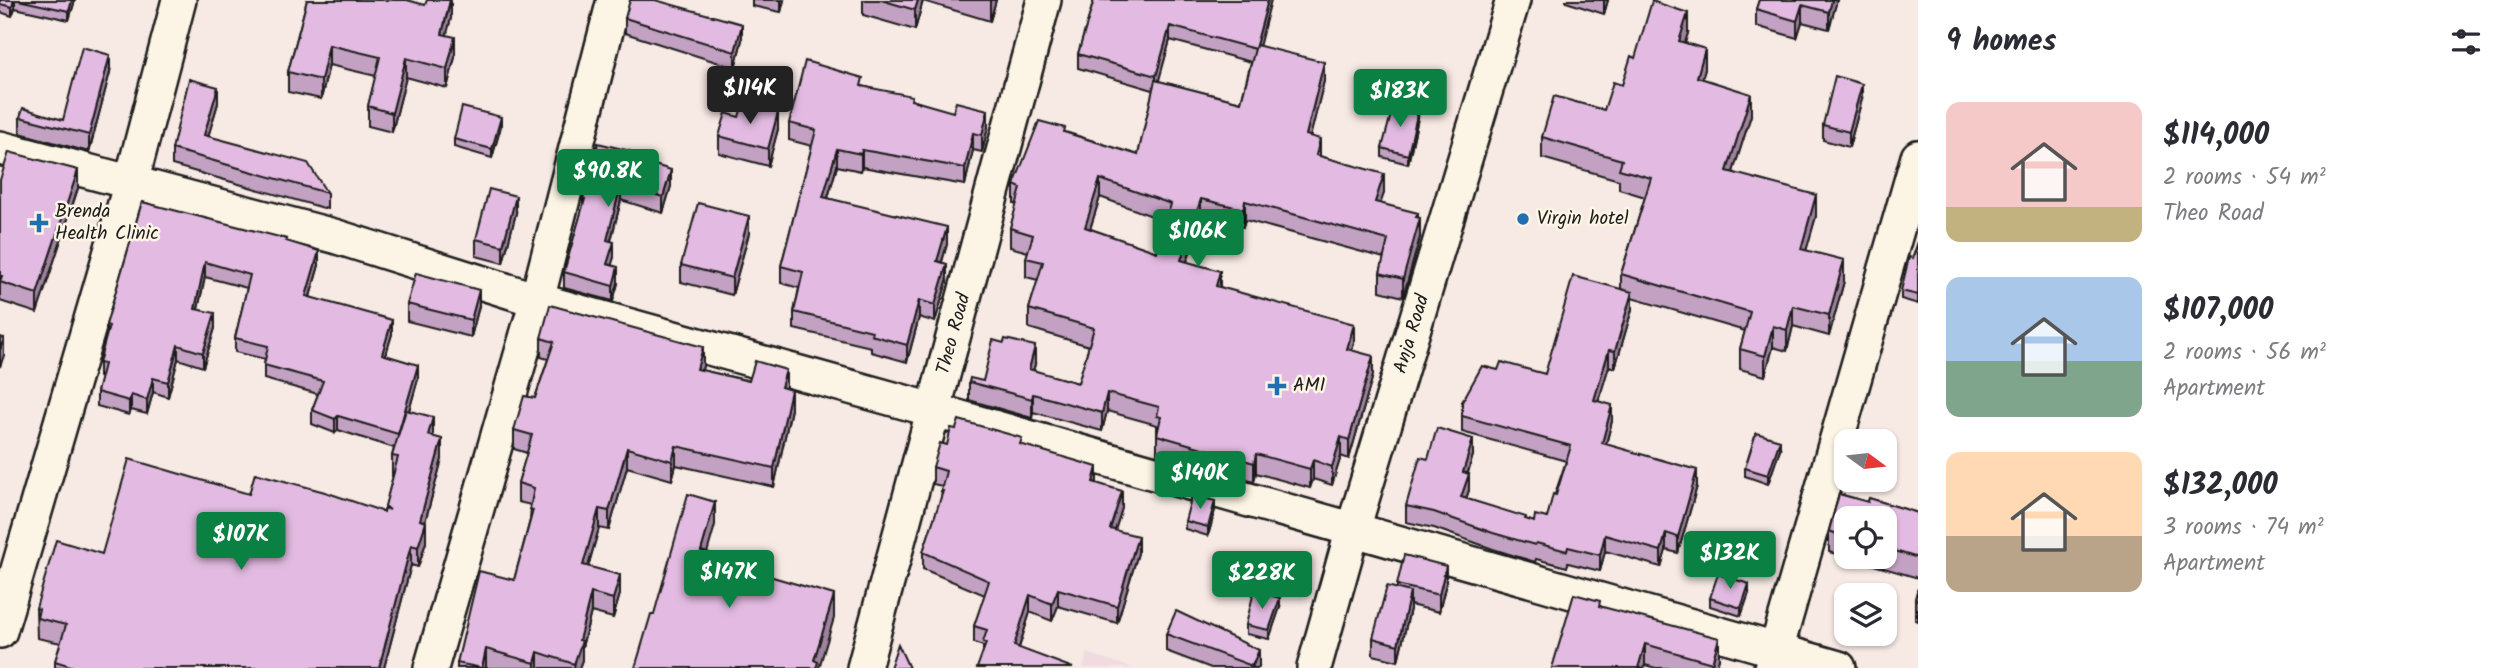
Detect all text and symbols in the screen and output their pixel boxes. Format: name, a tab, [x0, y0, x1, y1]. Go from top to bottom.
text: 9 homes	[1946, 18, 2057, 66]
icon: filters	[2447, 23, 2485, 61]
pin: $114K	[701, 66, 799, 126]
pin: $183K	[1351, 69, 1449, 129]
text: $114K	[723, 71, 777, 107]
text: $183K	[1370, 74, 1430, 110]
text: $114,000	[2163, 112, 2269, 160]
icon: home	[2002, 130, 2086, 214]
pin: $90.8K	[551, 150, 665, 209]
text: $90.8K	[573, 154, 643, 190]
text: 2 rooms · 54 m²	[2163, 160, 2326, 196]
text: Theo Road	[2163, 196, 2264, 232]
place label: Brenda Health Clinic	[55, 197, 159, 249]
place label: Virgin hotel	[1537, 204, 1629, 234]
pin: $106K	[1149, 210, 1247, 269]
marker: Virgin hotel	[1515, 211, 1531, 227]
marker: Brenda Health Clinic	[29, 213, 49, 233]
text: $106K	[1169, 214, 1227, 250]
text: $107,000	[2163, 287, 2273, 335]
street label: Theo Road	[929, 289, 979, 378]
street label: Anja Road	[1386, 290, 1438, 377]
icon: home	[2002, 305, 2086, 389]
text: 2 rooms · 56 m²	[2163, 335, 2326, 371]
place label: AMI	[1293, 371, 1326, 401]
text: Apartment	[2163, 371, 2265, 407]
marker: AMI	[1267, 376, 1287, 396]
north arrow	[1834, 429, 1897, 492]
map controls	[1834, 429, 1897, 646]
pin: $140K	[1151, 452, 1249, 511]
text: $140K	[1171, 456, 1229, 492]
text: $132,000	[2163, 462, 2278, 510]
icon: home	[2002, 480, 2086, 564]
button: locate	[1834, 506, 1897, 569]
text: 3 rooms · 74 m²	[2163, 510, 2324, 546]
pin: $107K	[192, 512, 290, 572]
text: $107K	[212, 517, 270, 553]
pin: $132K	[1681, 532, 1779, 591]
text: $132K	[1700, 536, 1760, 572]
text: Apartment	[2163, 546, 2265, 582]
pin: $147K	[680, 550, 778, 610]
pin: $228K	[1213, 552, 1311, 611]
text: $147K	[700, 555, 758, 591]
text: $228K	[1228, 556, 1296, 592]
button: layers	[1834, 583, 1897, 646]

